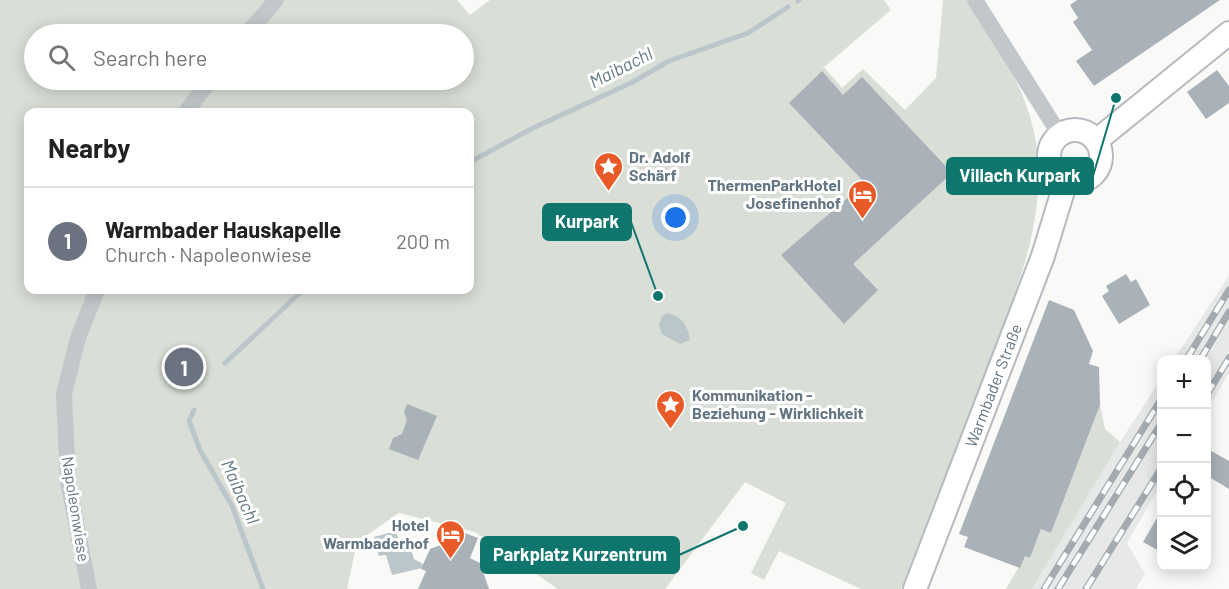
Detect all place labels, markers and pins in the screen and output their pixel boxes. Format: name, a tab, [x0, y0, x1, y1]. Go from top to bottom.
place label: Dr. Adolf Schärf	[629, 147, 690, 184]
place icon: Dr. Adolf Schärf	[592, 150, 624, 192]
callout: Villach Kurpark	[947, 158, 1093, 194]
place label: ThermenParkHotel Josefinenhof	[707, 175, 841, 212]
hotel icon: ThermenParkHotel Josefinenhof	[846, 178, 878, 220]
callout: Kurpark	[543, 204, 631, 240]
pin: 1	[164, 344, 204, 389]
place label: Kommunikation - Beziehung - Wirklichkeit	[692, 385, 864, 422]
place icon: Kommunikation - Beziehung - Wirklichkeit	[655, 388, 687, 430]
place label: Hotel Warmbaderhof	[323, 515, 429, 552]
hotel icon: Hotel Warmbaderhof	[434, 518, 466, 560]
callout: Parkplatz Kurzentrum	[481, 537, 679, 573]

